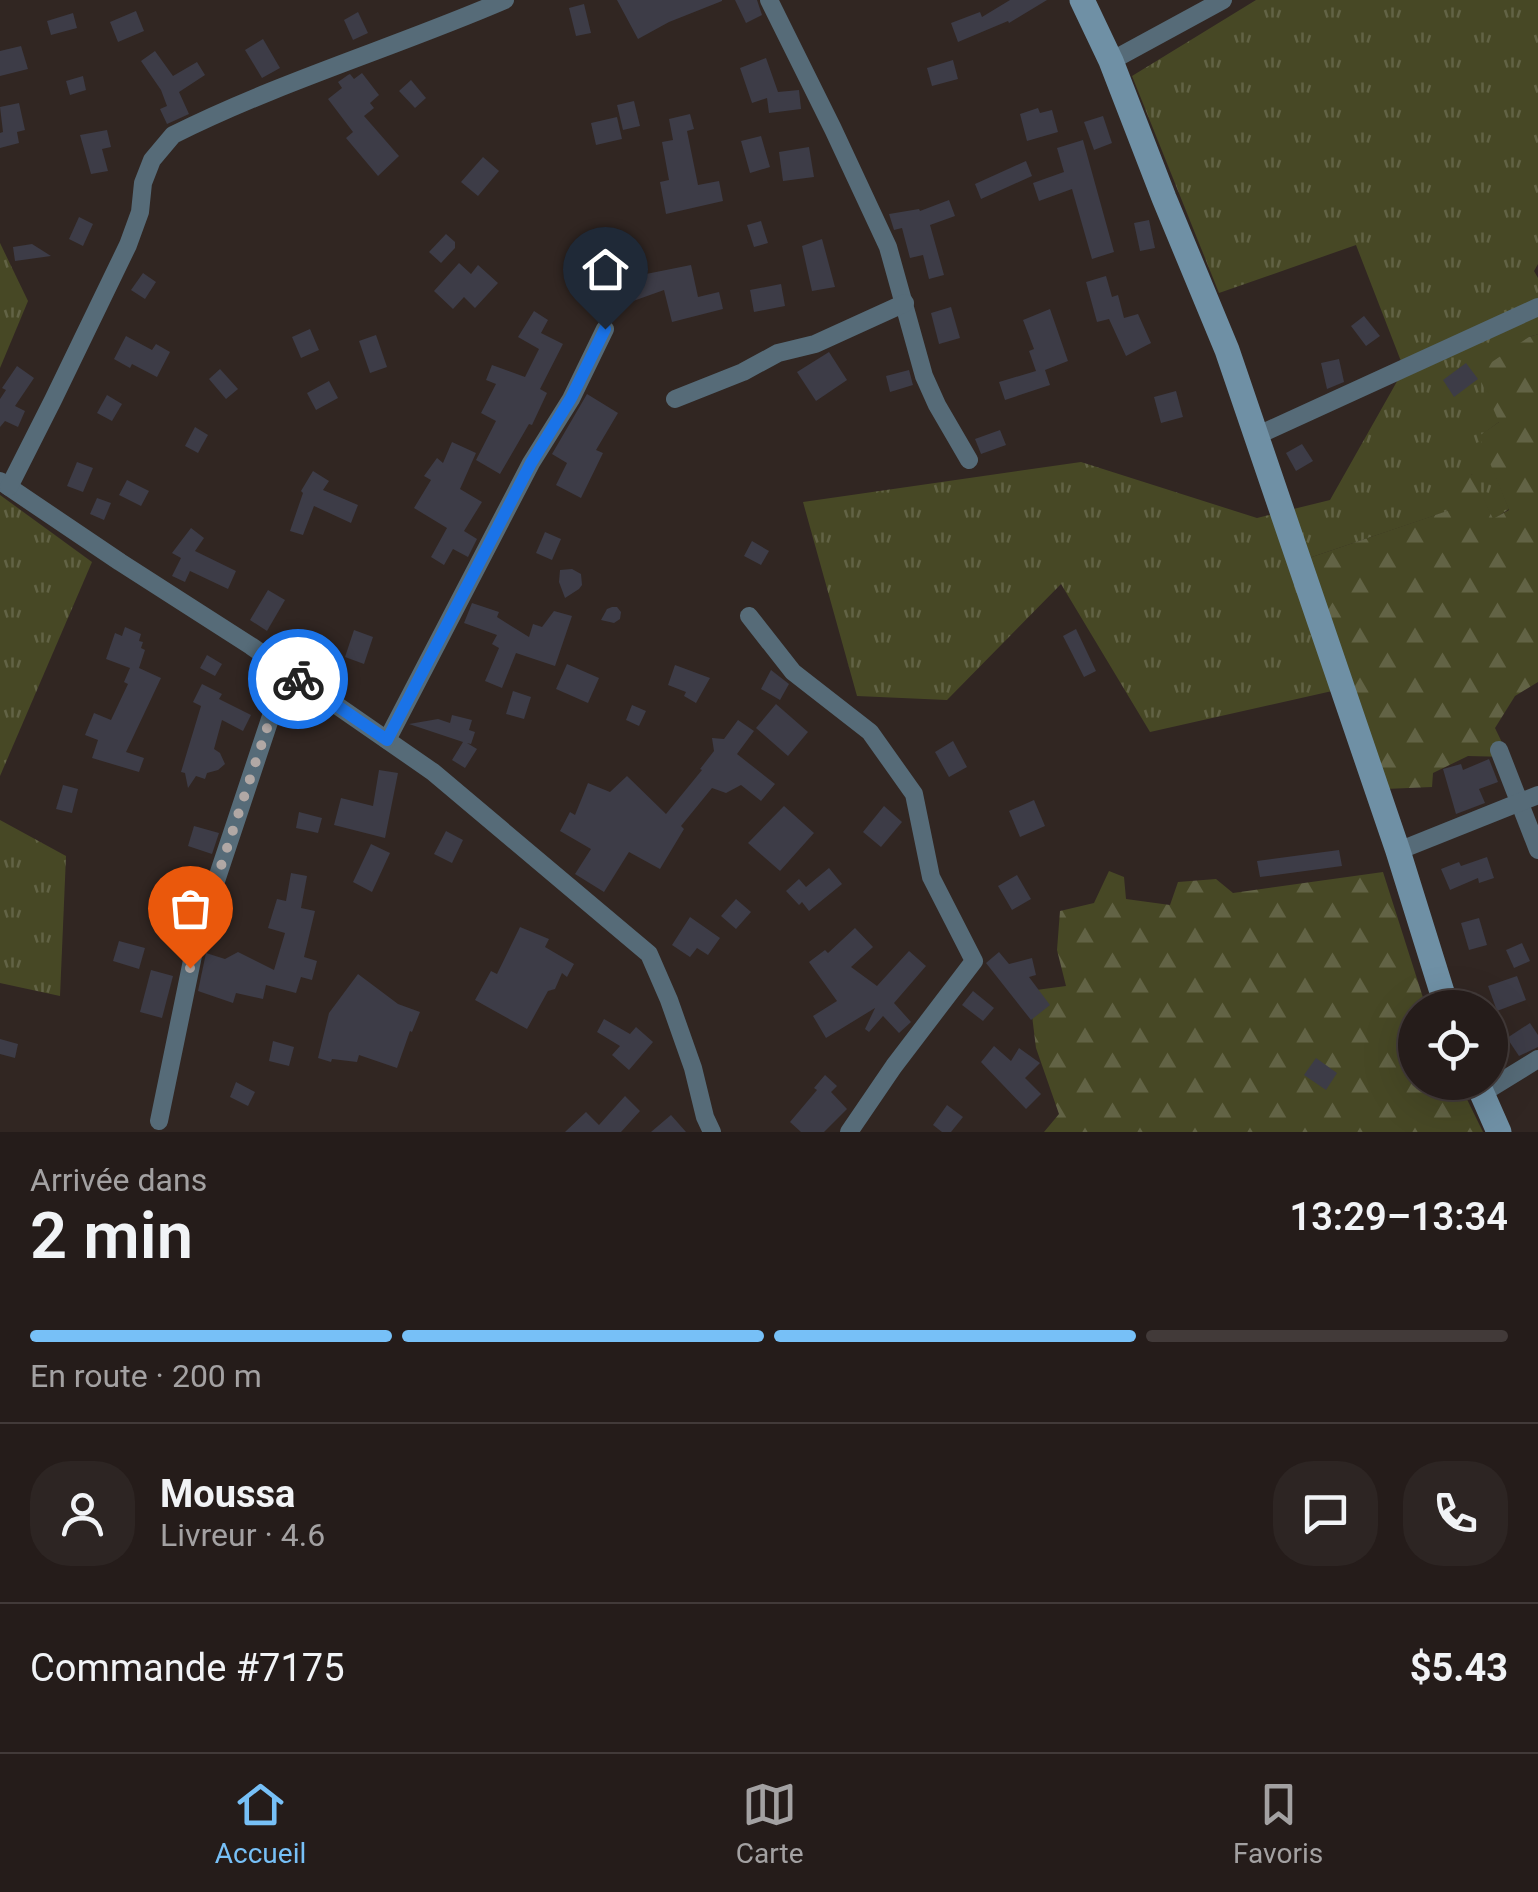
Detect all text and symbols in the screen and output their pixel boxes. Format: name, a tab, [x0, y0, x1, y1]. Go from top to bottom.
pin	[563, 227, 648, 330]
icon: home	[578, 242, 633, 297]
courier	[248, 629, 348, 729]
icon: bike	[271, 652, 326, 707]
pin	[148, 866, 233, 969]
icon: bag	[163, 881, 218, 936]
map controls	[1398, 990, 1508, 1100]
button: locate	[1398, 990, 1508, 1100]
text: Arrivée dans	[30, 1161, 207, 1199]
text: 13:29–13:34	[1289, 1195, 1508, 1239]
text: 2 min	[30, 1198, 193, 1274]
text: En route · 200 m	[30, 1357, 262, 1395]
button: person	[30, 1461, 135, 1566]
button: chat	[1273, 1461, 1378, 1566]
button: phone	[1403, 1461, 1508, 1566]
text: Moussa	[160, 1472, 295, 1516]
text: Livreur · 4.6	[160, 1516, 325, 1554]
text: Commande #7175	[30, 1646, 345, 1690]
text: $5.43	[1410, 1646, 1508, 1690]
tab: Accueil	[215, 1777, 306, 1870]
tab: Carte	[736, 1777, 803, 1870]
tab: Favoris	[1233, 1777, 1323, 1870]

